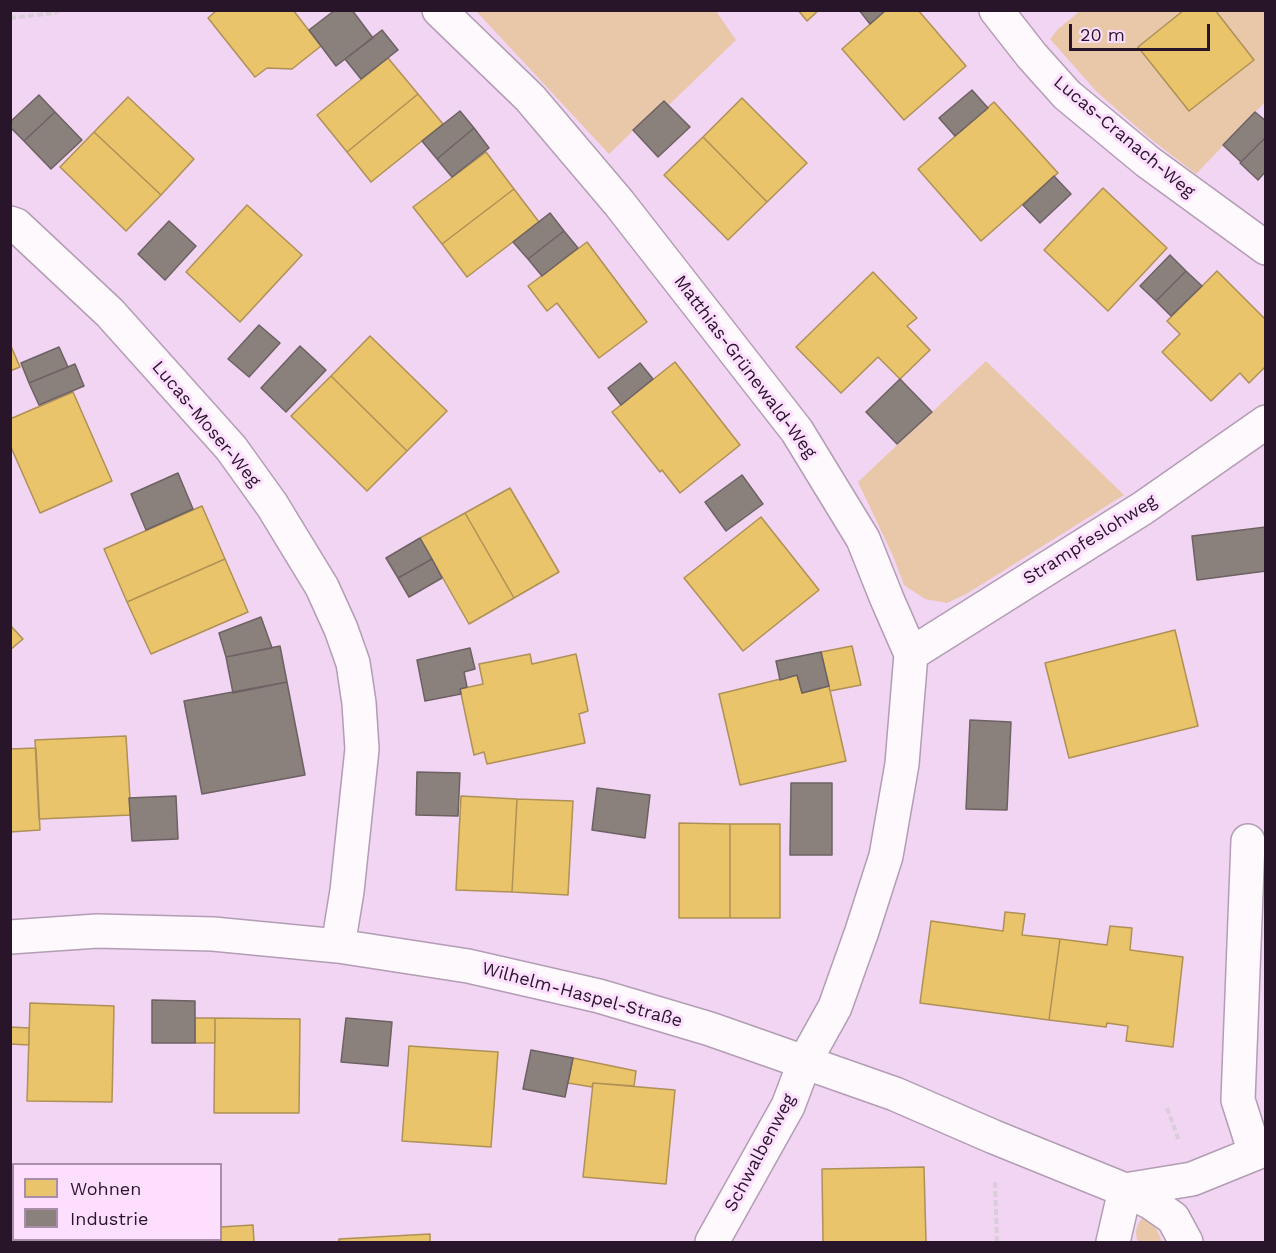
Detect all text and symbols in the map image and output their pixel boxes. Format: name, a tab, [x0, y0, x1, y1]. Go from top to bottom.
scale bar	[1072, 12, 1213, 50]
text: 20 m	[1080, 24, 1125, 45]
street label: Lucas-Cranach-Weg	[1049, 72, 1199, 202]
street label: Matthias-Grünewald-Weg	[669, 271, 821, 463]
street label: Lucas-Moser-Weg	[147, 357, 265, 491]
street label: Strampfeslohweg	[1019, 490, 1161, 590]
street label: Wilhelm-Haspel-Straße	[479, 958, 685, 1032]
street label: Schwalbenweg	[720, 1090, 800, 1216]
legend	[12, 1163, 222, 1241]
text: Wohnen	[70, 1178, 141, 1199]
text: Industrie	[70, 1208, 148, 1229]

